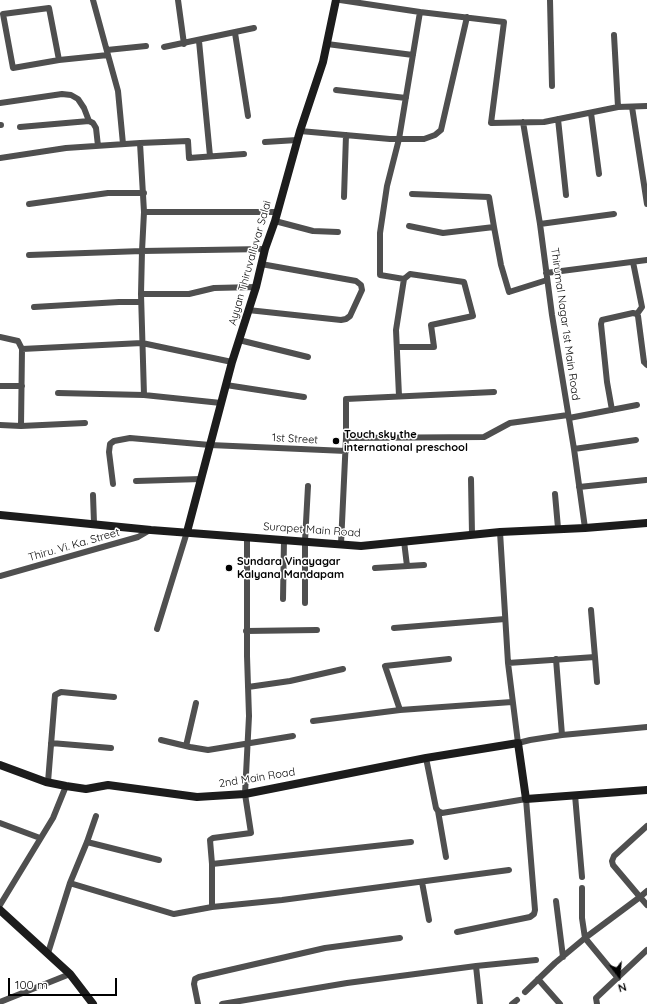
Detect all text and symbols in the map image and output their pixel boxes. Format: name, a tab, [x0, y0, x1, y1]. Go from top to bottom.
street label: Ayyan Thiruvalluvar Salai	[226, 199, 274, 327]
street label: Thirumal Nagar 1st Main Road	[548, 247, 582, 401]
place label: Touch sky the international preschool	[344, 428, 468, 454]
street label: 1st Street	[272, 431, 318, 447]
marker: Touch sky the international preschool	[331, 436, 341, 446]
street label: Surapet Main Road	[263, 520, 361, 540]
street label: Thiru. Vi. Ka. Street	[27, 526, 121, 564]
place label: Sundara Vinayagar Kalyana Mandapam	[237, 555, 344, 581]
marker: Sundara Vinayagar Kalyana Mandapam	[224, 563, 234, 573]
street label: 2nd Main Road	[218, 765, 296, 791]
north arrow	[599, 956, 639, 996]
scale bar	[10, 970, 119, 996]
text: 100 m	[15, 977, 48, 992]
text: N	[616, 980, 628, 995]

